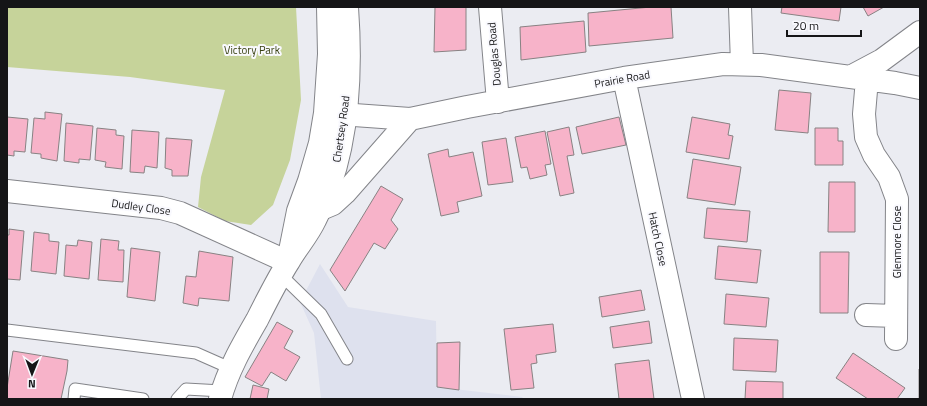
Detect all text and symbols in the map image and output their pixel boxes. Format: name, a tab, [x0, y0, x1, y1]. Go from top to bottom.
scale bar	[787, 12, 861, 38]
text: 20 m	[793, 16, 819, 35]
street label: Douglas Road	[483, 21, 505, 86]
park label: Victory Park	[224, 42, 281, 58]
street label: Prairie Road	[593, 66, 651, 92]
street label: Chertsey Road	[328, 94, 354, 163]
street label: Dudley Close	[110, 195, 172, 219]
street label: Glenmore Close	[889, 205, 905, 278]
street label: Hatch Close	[644, 210, 672, 268]
north arrow	[12, 354, 52, 394]
text: N	[28, 376, 36, 392]

